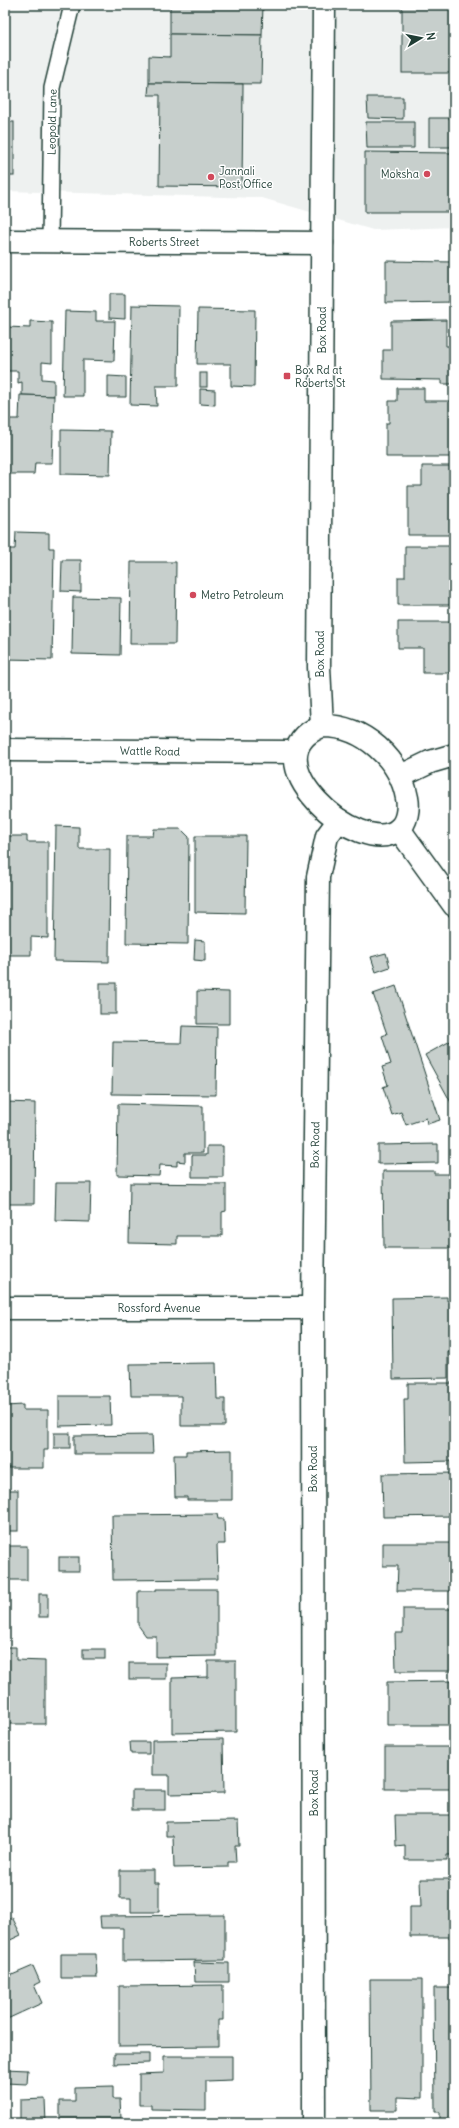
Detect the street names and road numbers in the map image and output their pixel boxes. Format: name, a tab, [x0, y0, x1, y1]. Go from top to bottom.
street label: Leopold Lane	[44, 89, 60, 155]
street label: Roberts Street	[129, 235, 199, 249]
street label: Box Road	[315, 306, 329, 354]
street label: Box Road	[313, 630, 327, 678]
street label: Wattle Road	[120, 743, 181, 759]
street label: Box Road	[308, 1121, 322, 1169]
street label: Rossford Avenue	[117, 1301, 201, 1315]
street label: Box Road	[306, 1445, 320, 1493]
street label: Box Road	[307, 1769, 321, 1817]

